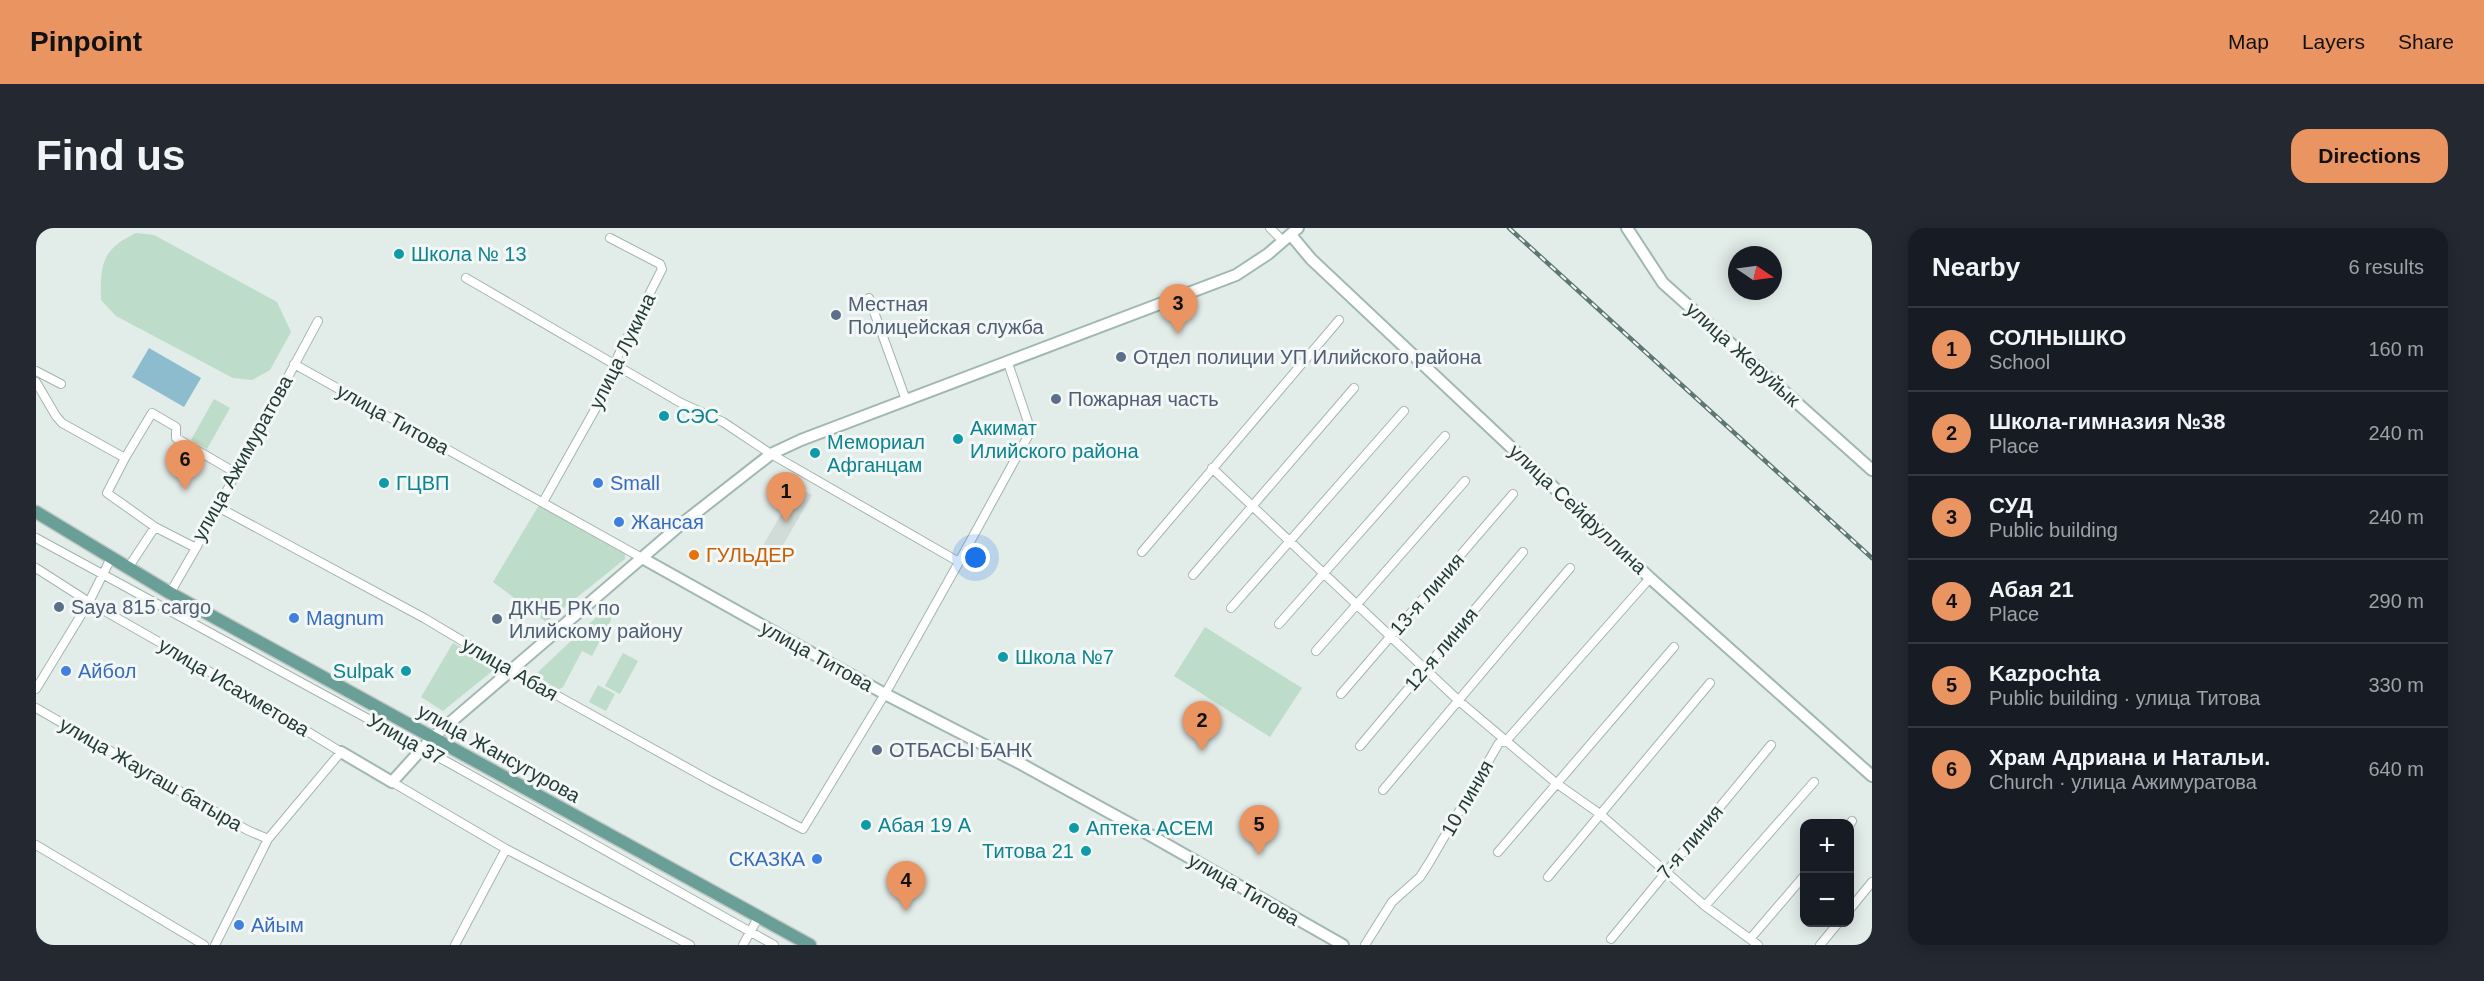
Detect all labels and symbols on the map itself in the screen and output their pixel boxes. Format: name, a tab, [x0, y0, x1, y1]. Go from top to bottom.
place label: Школа № 13	[411, 243, 527, 265]
north arrow	[1728, 246, 1782, 300]
marker: Школа № 13	[392, 247, 406, 261]
pin: 3	[1158, 285, 1198, 334]
street label: улица Лукина	[584, 289, 660, 412]
place label: Местная Полицейская служба	[848, 293, 1045, 338]
street label: улица Жеруйык	[1682, 297, 1804, 411]
marker: Местная Полицейская служба	[829, 308, 843, 322]
place label: Отдел полиции УП Илийского района	[1133, 346, 1482, 368]
marker: Отдел полиции УП Илийского района	[1114, 350, 1128, 364]
street label: улица Ажимуратова	[187, 371, 297, 544]
street label: улица Титова	[333, 379, 454, 459]
place label: Пожарная часть	[1068, 388, 1219, 410]
marker: Пожарная часть	[1049, 392, 1063, 406]
place label: СЭС	[676, 405, 719, 427]
marker: СЭС	[657, 409, 671, 423]
place label: Акимат Илийского района	[970, 417, 1140, 462]
place label: Мемориал Афганцам	[827, 431, 925, 476]
marker: Акимат Илийского района	[951, 432, 965, 446]
pin: 6	[166, 440, 204, 490]
street label: улица Сейфуллина	[1505, 440, 1652, 579]
marker: Мемориал Афганцам	[808, 446, 822, 460]
place label: ГЦВП	[396, 472, 449, 494]
place label: Small	[610, 472, 660, 494]
pin: 1	[766, 472, 806, 522]
marker: ГЦВП	[377, 476, 391, 490]
marker: Small	[591, 476, 605, 490]
place label: Жансая	[631, 511, 704, 533]
marker: Жансая	[612, 515, 626, 529]
your location	[961, 543, 990, 572]
place label: ГУЛЬДЕР	[706, 544, 795, 566]
marker: ГУЛЬДЕР	[687, 548, 701, 562]
street label: 13-я линия	[1386, 549, 1468, 639]
place label: Saya 815 cargo	[71, 596, 211, 618]
place label: ДКНБ РК по Илийскому району	[509, 597, 683, 642]
marker: Saya 815 cargo	[52, 600, 66, 614]
street label: 12-я линия	[1400, 603, 1482, 695]
place label: Magnum	[306, 607, 384, 629]
marker: Magnum	[287, 611, 301, 625]
marker: ДКНБ РК по Илийскому району	[490, 612, 504, 626]
street label: улица Титова	[757, 616, 878, 696]
street label: улица Исахметова	[155, 633, 314, 741]
street label: улица Абая	[458, 633, 562, 705]
place label: Школа №7	[1015, 646, 1114, 668]
marker: Школа №7	[996, 650, 1010, 664]
place label: Айбол	[78, 660, 136, 682]
place label: Sulpak	[333, 660, 395, 682]
marker: Айбол	[59, 664, 73, 678]
marker: Sulpak	[399, 664, 413, 678]
street label: улица Жансугурова	[414, 699, 585, 807]
pin: 2	[1182, 702, 1222, 751]
street label: Улица 37	[364, 709, 448, 769]
street label: улица Жаугаш батыра	[56, 713, 247, 836]
place label: ОТБАСЫ БАНК	[889, 739, 1033, 761]
marker: ОТБАСЫ БАНК	[870, 743, 884, 757]
street label: 10 линия	[1437, 756, 1497, 840]
street label: 7-я линия	[1653, 800, 1727, 884]
pin: 5	[1240, 806, 1278, 855]
place label: Абая 19 А	[878, 814, 972, 836]
place label: Аптека АСЕМ	[1086, 817, 1213, 839]
marker: Абая 19 А	[859, 818, 873, 832]
marker: Аптека АСЕМ	[1067, 821, 1081, 835]
place label: Титова 21	[982, 840, 1074, 862]
marker: Титова 21	[1079, 844, 1093, 858]
place label: СКАЗКА	[729, 848, 806, 870]
street label: улица Титова	[1185, 848, 1304, 930]
marker: СКАЗКА	[810, 852, 824, 866]
pin: 4	[886, 862, 926, 911]
place label: Айым	[251, 914, 304, 936]
marker: Айым	[232, 918, 246, 932]

